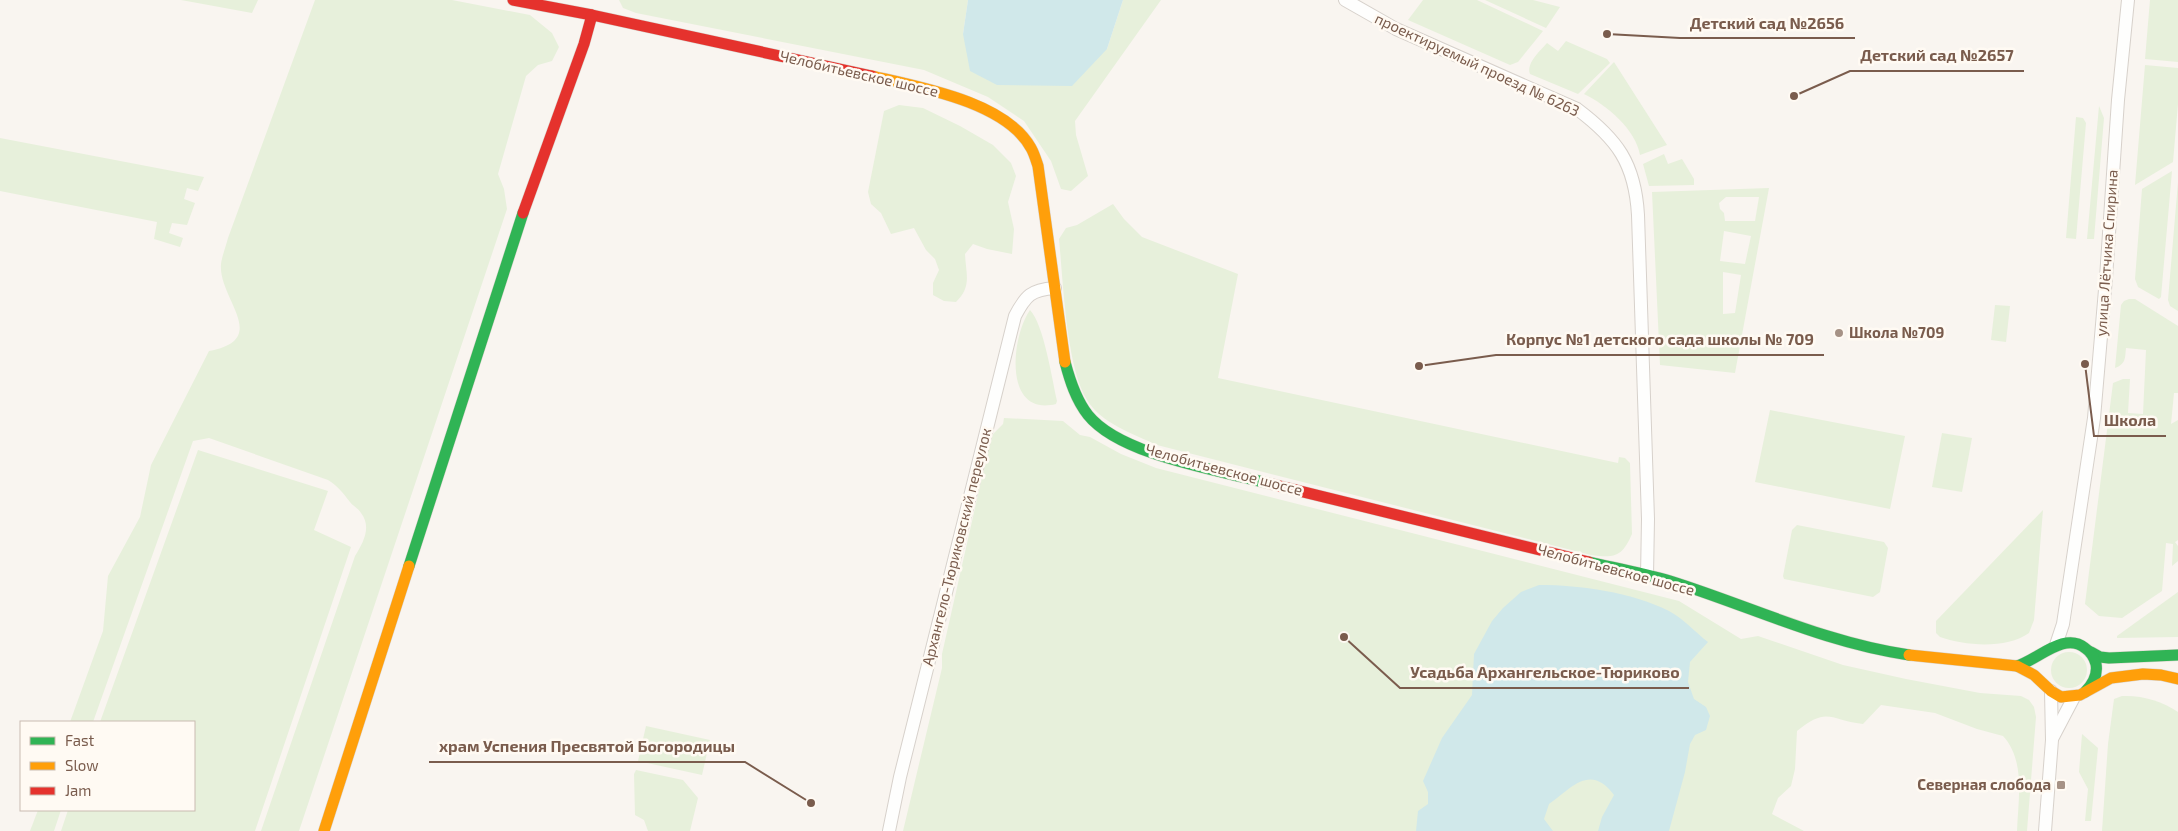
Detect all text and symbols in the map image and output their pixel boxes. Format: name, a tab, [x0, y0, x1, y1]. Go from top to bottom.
callout: Детский сад №2656	[1680, 7, 1855, 38]
street label: проектируемый проезд № 6263	[1372, 9, 1583, 120]
text: Детский сад №2656	[1690, 13, 1844, 32]
callout: Детский сад №2657	[1850, 40, 2024, 71]
text: Детский сад №2657	[1860, 45, 2014, 64]
street label: Челобитьевское шоссе	[778, 46, 940, 100]
street label: улица Лётчика Спирина	[2091, 169, 2122, 337]
place label: Школа №709	[1849, 323, 1944, 341]
callout: Корпус №1 детского сада школы № 709	[1496, 324, 1824, 355]
marker: Школа №709	[1833, 327, 1845, 339]
text: Корпус №1 детского сада школы № 709	[1506, 329, 1814, 348]
callout: Школа	[2094, 405, 2166, 436]
text: Школа	[2104, 410, 2156, 429]
street label: Архангело-Тюриковский переулок	[918, 426, 995, 668]
street label: Челобитьевское шоссе	[1144, 439, 1305, 499]
street label: Челобитьевское шоссе	[1536, 539, 1697, 599]
callout: Усадьба Архангельское-Тюриково	[1400, 657, 1689, 688]
text: Усадьба Архангельское-Тюриково	[1410, 662, 1680, 681]
legend	[20, 721, 195, 811]
text: Fast	[65, 731, 95, 749]
callout: храм Успения Пресвятой Богородицы	[429, 731, 745, 762]
text: храм Успения Пресвятой Богородицы	[439, 736, 735, 755]
text: Slow	[65, 756, 99, 774]
place label: Северная слобода	[1917, 775, 2051, 793]
marker: Северная слобода	[2055, 779, 2067, 791]
text: Jam	[65, 781, 91, 799]

